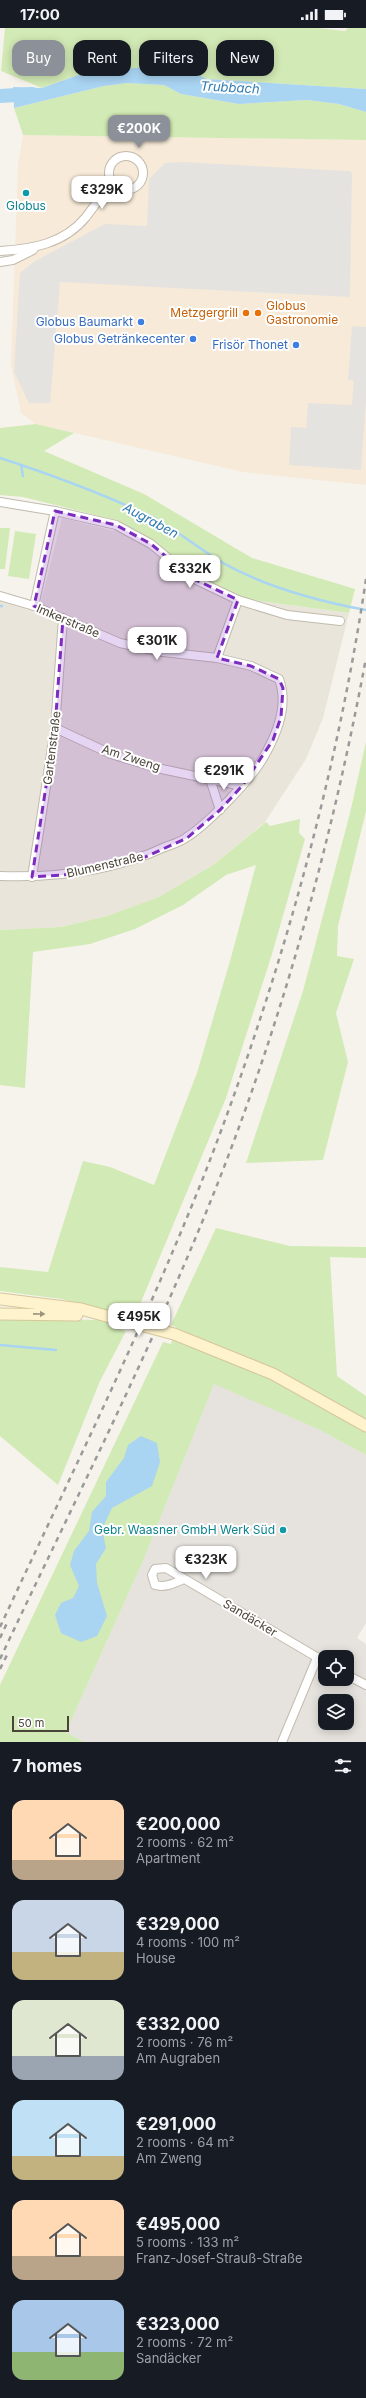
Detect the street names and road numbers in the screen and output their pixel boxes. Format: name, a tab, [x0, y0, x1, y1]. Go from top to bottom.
street label: Imkerstraße	[34, 600, 102, 641]
street label: Gartenstraße	[40, 710, 63, 786]
street label: Am Zweng	[100, 741, 162, 774]
street label: Blumenstraße	[65, 848, 145, 881]
street label: Sandäcker	[221, 1596, 280, 1640]

